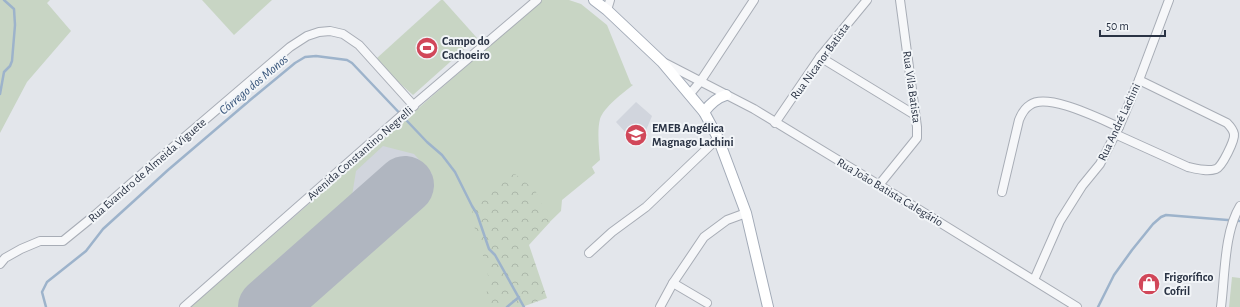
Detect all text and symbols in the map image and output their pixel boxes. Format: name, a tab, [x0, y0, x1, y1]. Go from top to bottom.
scale bar	[1100, 12, 1165, 38]
street label: Rua Nicanor Batista	[788, 20, 852, 102]
text: 50 m	[1106, 20, 1129, 32]
sports icon: Campo do Cachoeiro	[414, 35, 440, 61]
place label: Campo do Cachoeiro	[442, 35, 490, 61]
street label: Rua Vila Batista	[901, 50, 923, 124]
water label: Córrego dos Monos	[217, 53, 291, 117]
street label: Rua André Lachini	[1096, 81, 1142, 163]
street label: Avenida Constantino Negrelli	[305, 104, 415, 202]
street label: Rua Evandro de Almeida Viguete	[86, 116, 208, 224]
school or university icon: EMEB Angélica Magnago Lachini	[623, 122, 649, 148]
place label: EMEB Angélica Magnago Lachini	[652, 122, 734, 148]
street label: Rua João Batista Calegário	[835, 156, 945, 228]
shop icon: Frigorífico Cofril	[1136, 271, 1162, 297]
place label: Frigorífico Cofril	[1164, 271, 1213, 297]

